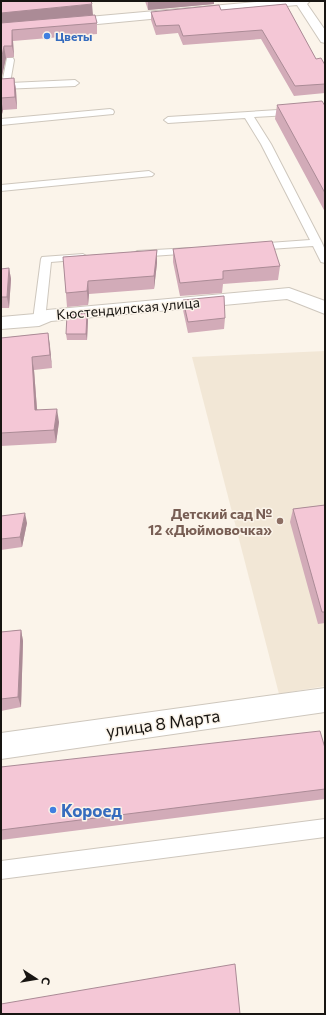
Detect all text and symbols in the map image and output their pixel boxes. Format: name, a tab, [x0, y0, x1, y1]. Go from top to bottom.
place label: Цветы	[55, 29, 92, 43]
marker: Цветы	[42, 31, 52, 41]
street label: Кюстендилская улица	[56, 293, 200, 323]
place label: Детский сад № 12 «Дюймовочка»	[148, 505, 272, 538]
marker: Детский сад № 12 «Дюймовочка»	[275, 516, 285, 526]
street label: улица 8 Марта	[105, 705, 221, 741]
place label: Короед	[61, 800, 122, 821]
marker: Короед	[48, 805, 58, 815]
north arrow	[16, 959, 56, 999]
text: С	[39, 976, 53, 987]

